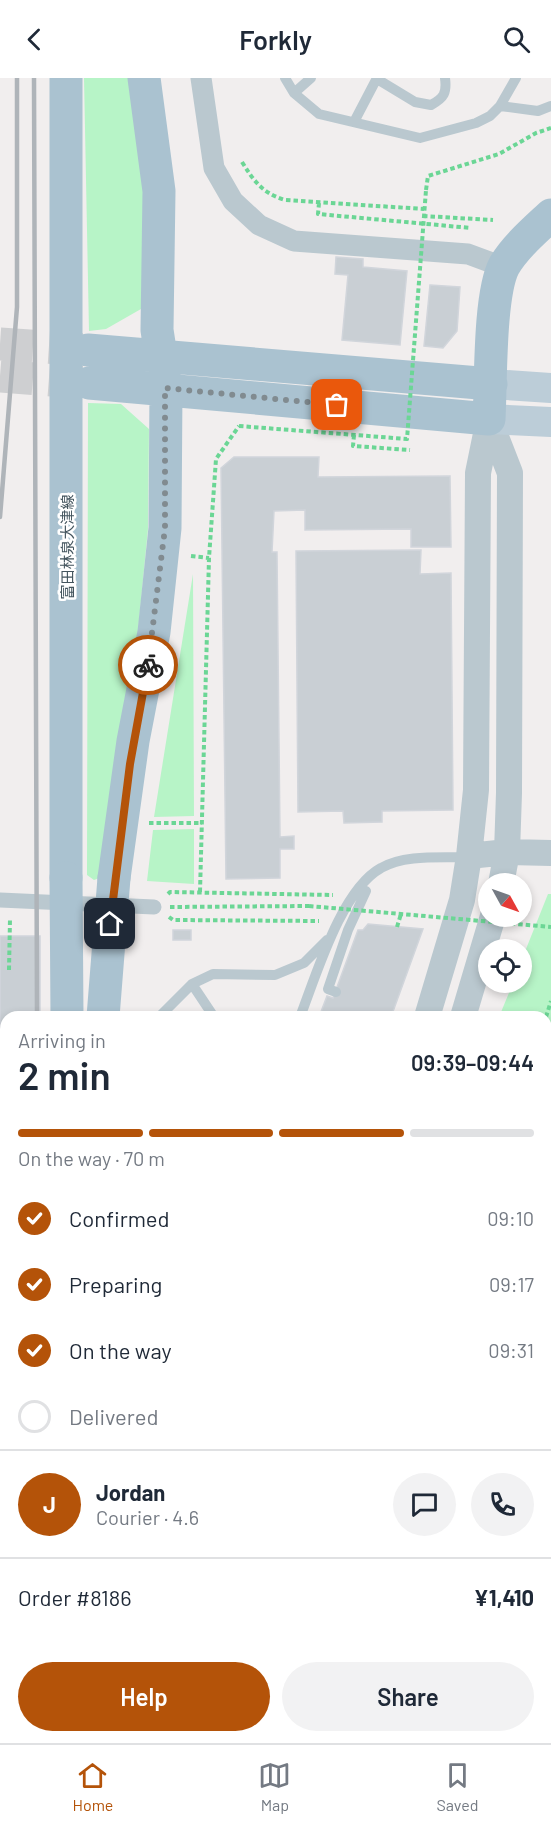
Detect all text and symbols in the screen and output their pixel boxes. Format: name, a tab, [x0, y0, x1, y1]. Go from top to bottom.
icon: back	[18, 23, 51, 56]
text: Forkly	[239, 23, 312, 55]
icon: search	[500, 23, 533, 56]
pin	[311, 379, 362, 430]
icon: bag	[320, 388, 353, 421]
street label: 富田林泉大津線	[58, 494, 76, 600]
courier	[118, 635, 178, 695]
icon: bike	[132, 649, 165, 682]
north arrow	[478, 873, 532, 927]
map controls	[478, 873, 532, 993]
pin	[84, 898, 135, 949]
icon: home	[93, 907, 126, 940]
button: locate	[478, 939, 532, 993]
text: Arriving in	[18, 1028, 106, 1052]
text: 09:39–09:44	[411, 1049, 534, 1075]
text: 2 min	[18, 1051, 111, 1098]
text: On the way · 70 m	[18, 1146, 165, 1170]
icon: check	[18, 1202, 51, 1235]
text: Confirmed	[69, 1205, 169, 1231]
text: 09:10	[487, 1206, 534, 1230]
icon: check	[18, 1268, 51, 1301]
text: Preparing	[69, 1271, 162, 1297]
text: 09:17	[489, 1272, 534, 1296]
icon: check	[18, 1334, 51, 1367]
text: On the way	[69, 1337, 172, 1363]
text: 09:31	[488, 1338, 534, 1362]
text: Delivered	[69, 1403, 158, 1429]
button: chat	[393, 1473, 456, 1536]
button: phone	[471, 1473, 534, 1536]
text: Jordan	[96, 1479, 165, 1505]
text: J	[43, 1491, 56, 1517]
text: Courier · 4.6	[96, 1505, 199, 1529]
text: Order #8186	[18, 1584, 132, 1610]
text: ¥1,410	[474, 1584, 534, 1610]
button: Help	[18, 1662, 270, 1731]
button: Share	[282, 1662, 534, 1731]
tab: Home	[73, 1759, 113, 1814]
tab: Map	[258, 1759, 291, 1814]
tab: Saved	[436, 1759, 478, 1814]

